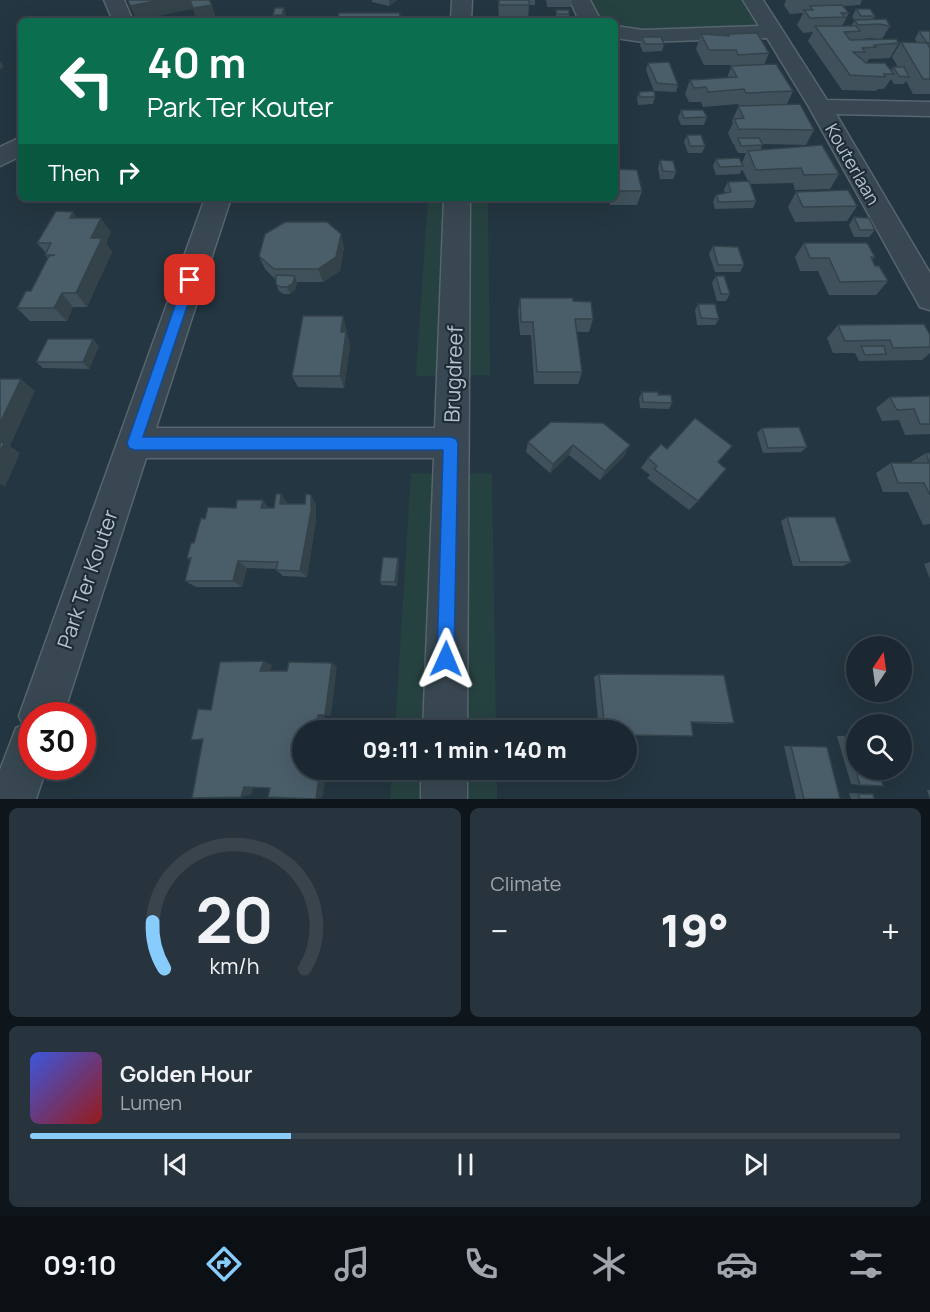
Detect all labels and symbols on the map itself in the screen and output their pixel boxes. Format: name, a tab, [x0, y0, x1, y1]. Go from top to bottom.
street label: Kouterlaan	[820, 119, 886, 209]
pin	[164, 254, 215, 305]
street label: Brugdreef	[437, 324, 469, 423]
street label: Park Ter Kouter	[50, 505, 124, 652]
position arrow	[414, 627, 478, 691]
north arrow	[846, 636, 912, 702]
speed limit sign: 30	[18, 702, 96, 780]

